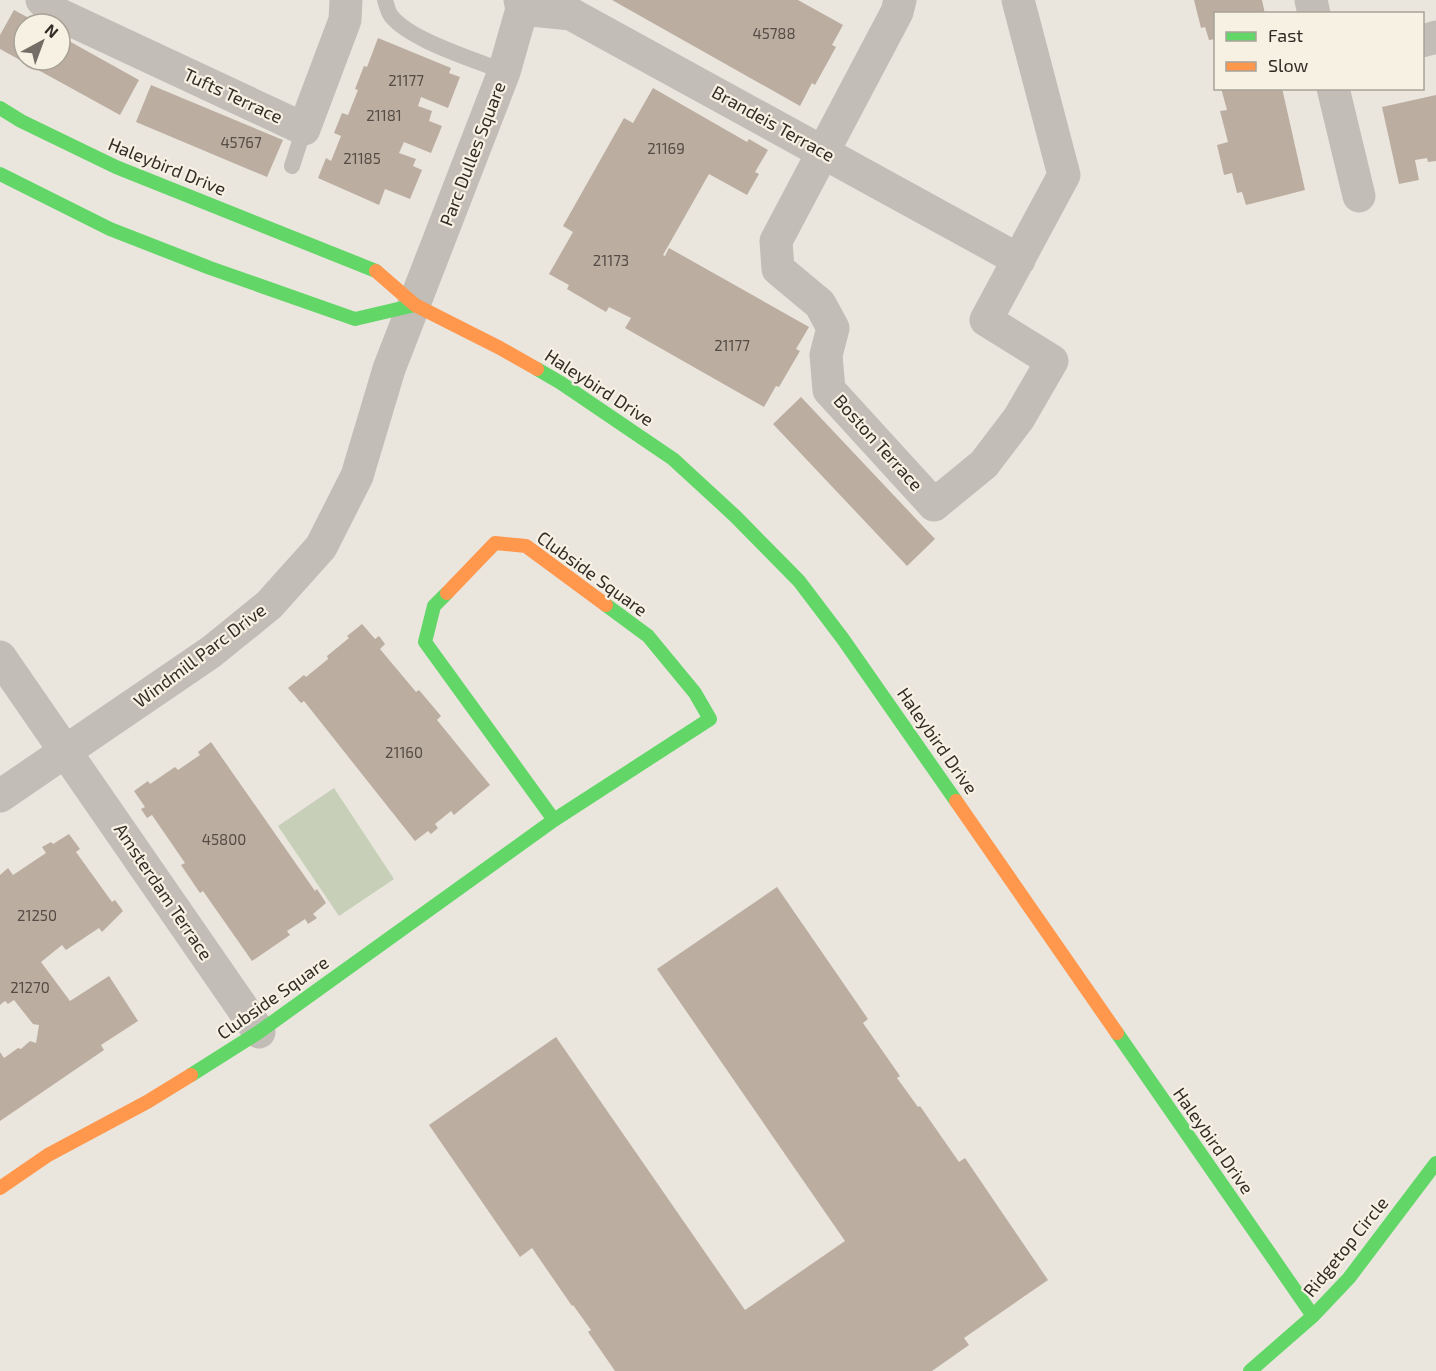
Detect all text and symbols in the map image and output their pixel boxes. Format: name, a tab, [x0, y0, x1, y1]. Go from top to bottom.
north arrow	[12, 12, 72, 72]
legend	[1214, 12, 1424, 90]
text: N	[42, 19, 63, 41]
house number: 45788	[752, 24, 796, 42]
text: Fast	[1268, 24, 1303, 46]
text: Slow	[1268, 54, 1309, 76]
street label: Tufts Terrace	[181, 63, 286, 128]
house number: 21177	[388, 71, 424, 89]
street label: Parc Dulles Square	[434, 78, 510, 229]
street label: Brandeis Terrace	[708, 80, 839, 166]
house number: 21181	[366, 106, 402, 124]
street label: Haleybird Drive	[105, 132, 230, 200]
house number: 45767	[220, 133, 262, 151]
house number: 21169	[647, 139, 685, 157]
house number: 21185	[343, 149, 381, 167]
house number: 21173	[593, 251, 629, 269]
house number: 21177	[714, 336, 750, 354]
street label: Haleybird Drive	[541, 344, 658, 430]
street label: Boston Terrace	[830, 389, 928, 495]
street label: Clubside Square	[533, 526, 652, 621]
street label: Windmill Parc Drive	[129, 598, 270, 712]
street label: Haleybird Drive	[893, 683, 983, 798]
house number: 21160	[385, 743, 423, 761]
street label: Amsterdam Terrace	[110, 819, 218, 964]
house number: 45800	[202, 830, 246, 848]
house number: 21250	[17, 906, 57, 924]
street label: Clubside Square	[213, 951, 332, 1044]
house number: 21270	[10, 978, 50, 996]
street label: Haleybird Drive	[1169, 1083, 1259, 1198]
street label: Ridgetop Circle	[1298, 1192, 1392, 1301]

